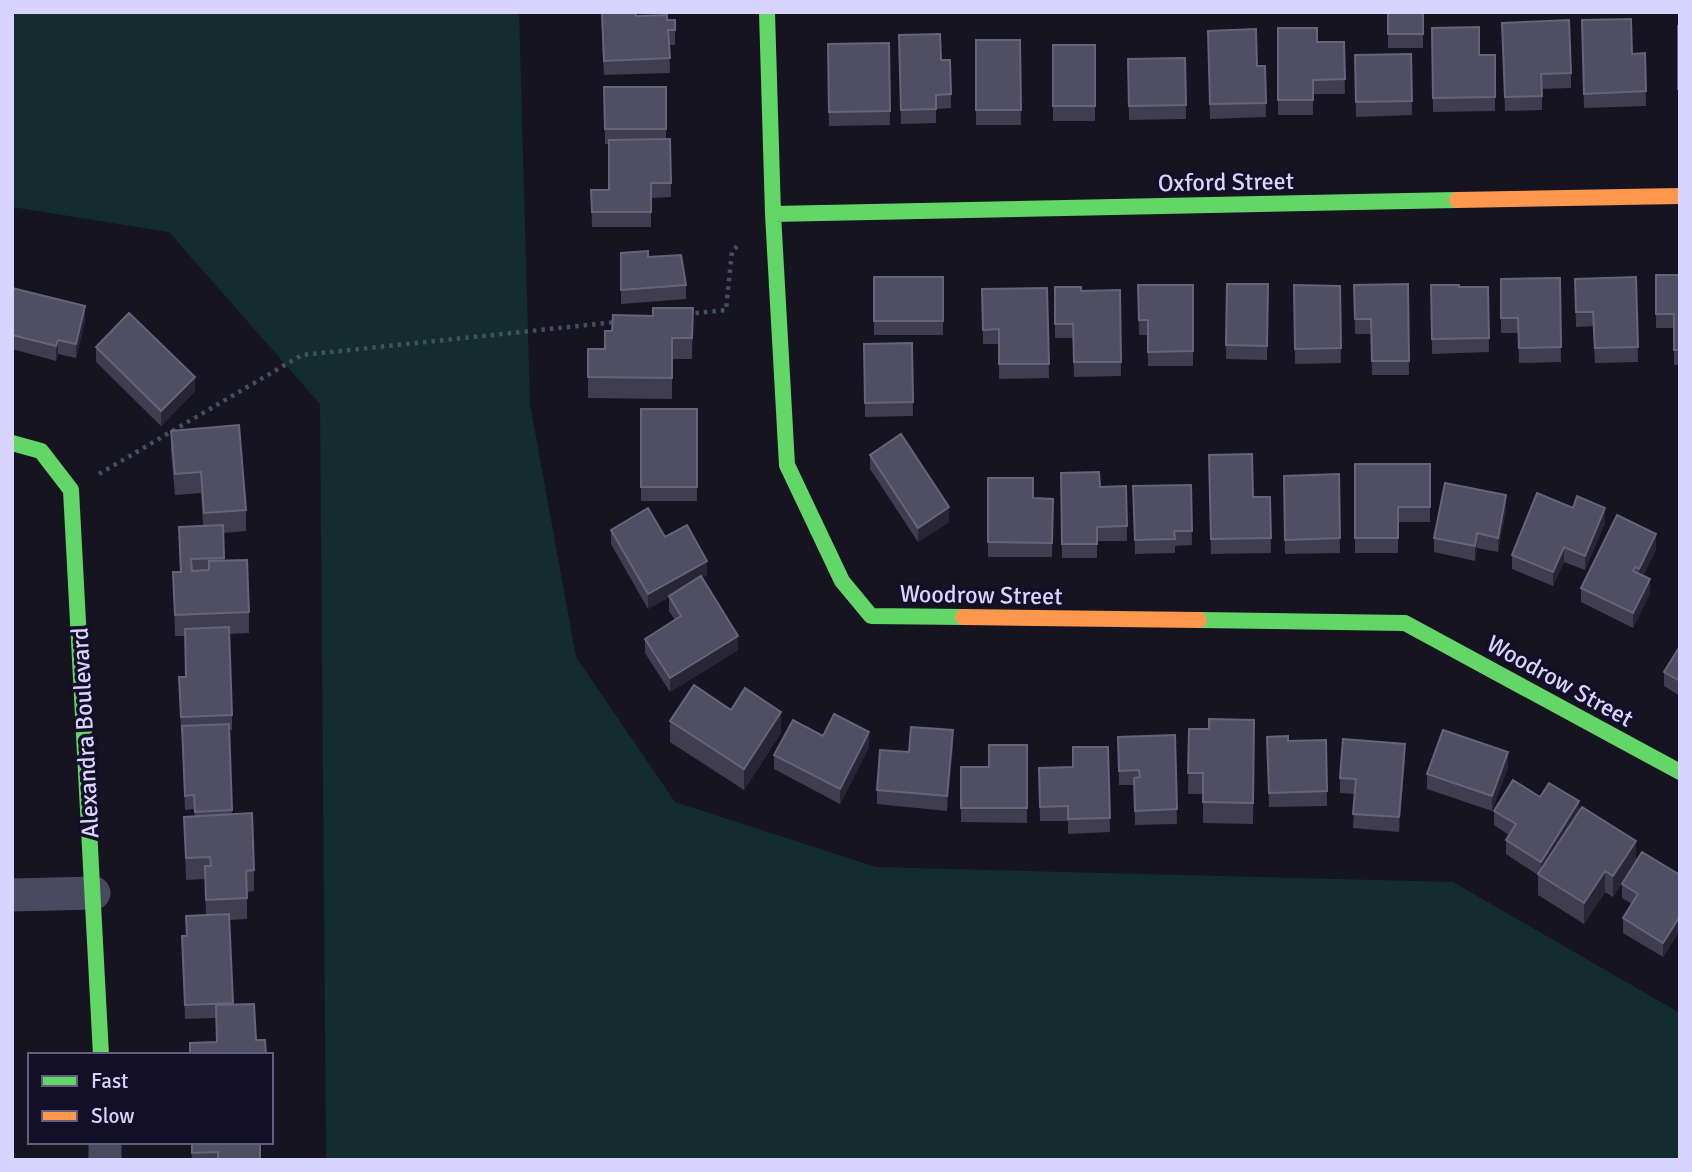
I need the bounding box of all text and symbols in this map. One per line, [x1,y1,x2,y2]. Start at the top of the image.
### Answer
street label: Oxford Street [1158,166,1294,198]
street label: Woodrow Street [899,579,1063,611]
street label: Alexandra Boulevard [64,627,106,839]
street label: Woodrow Street [1481,628,1639,734]
legend [28,1053,273,1144]
text: Fast [91,1068,128,1094]
text: Slow [91,1103,135,1129]

